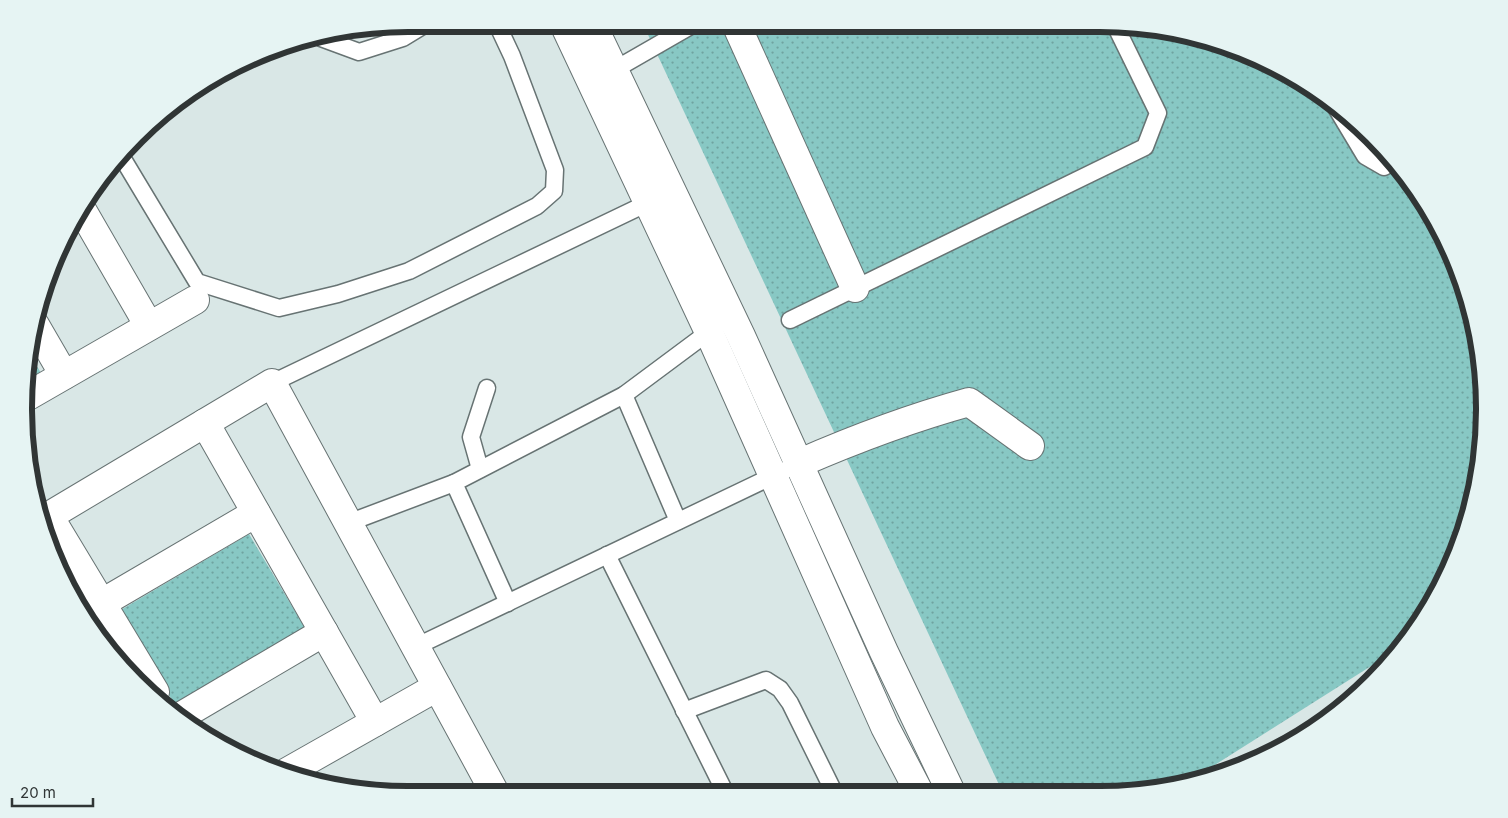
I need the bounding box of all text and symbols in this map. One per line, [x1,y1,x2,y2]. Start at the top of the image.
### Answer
scale bar [12,776,94,808]
text: 20 m [20,783,56,802]

